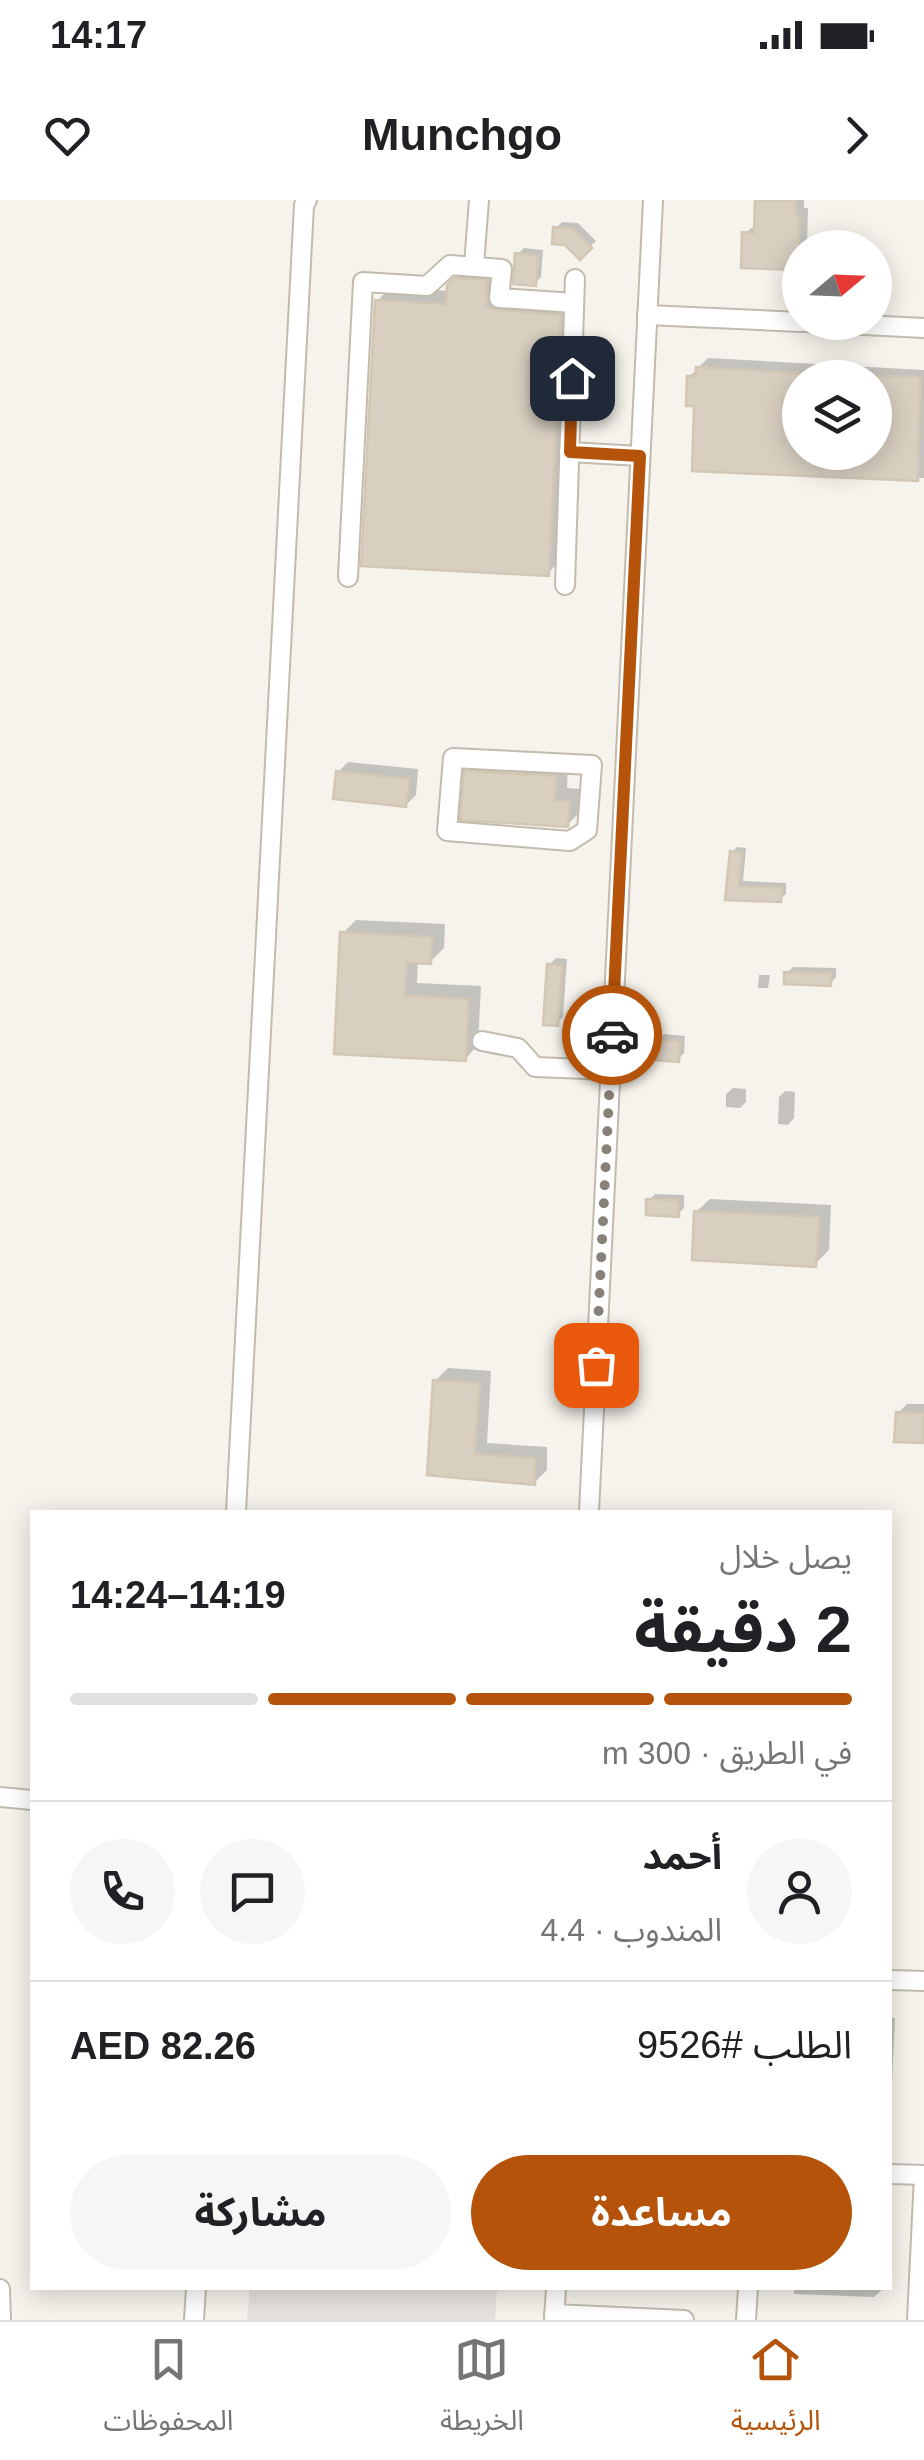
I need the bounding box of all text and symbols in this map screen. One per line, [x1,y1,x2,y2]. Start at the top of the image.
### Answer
text: 14:17 [50,14,147,56]
icon: heart [40,108,95,163]
icon: forward [829,108,884,163]
text: Munchgo [362,109,562,160]
north arrow [782,230,892,340]
map controls [782,230,892,470]
pin [530,336,615,421]
icon: home [545,351,600,406]
button: layers [782,360,892,470]
courier [562,985,662,1085]
icon: car [585,1008,640,1063]
pin [554,1323,639,1408]
icon: bag [569,1338,624,1393]
text: يصل خلال [720,1539,852,1575]
text: 14:19–14:24 [70,1574,286,1616]
text: 2 دقيقة [634,1593,852,1666]
text: في الطريق · 300 m [602,1735,852,1771]
text: أحمد [642,1835,722,1877]
button: phone [70,1839,175,1944]
button: chat [200,1839,305,1944]
button: person [747,1839,852,1944]
text: المندوب · 4.4 [541,1912,722,1948]
text: الطلب #9526 [637,2024,852,2066]
text: AED 82.26 [70,2025,256,2067]
button: مشاركة [70,2155,451,2270]
button: مساعدة [471,2155,852,2270]
tab: المحفوظات [103,2332,233,2451]
tab: الخريطة [440,2332,524,2451]
tab: الرئيسية [731,2332,821,2451]

